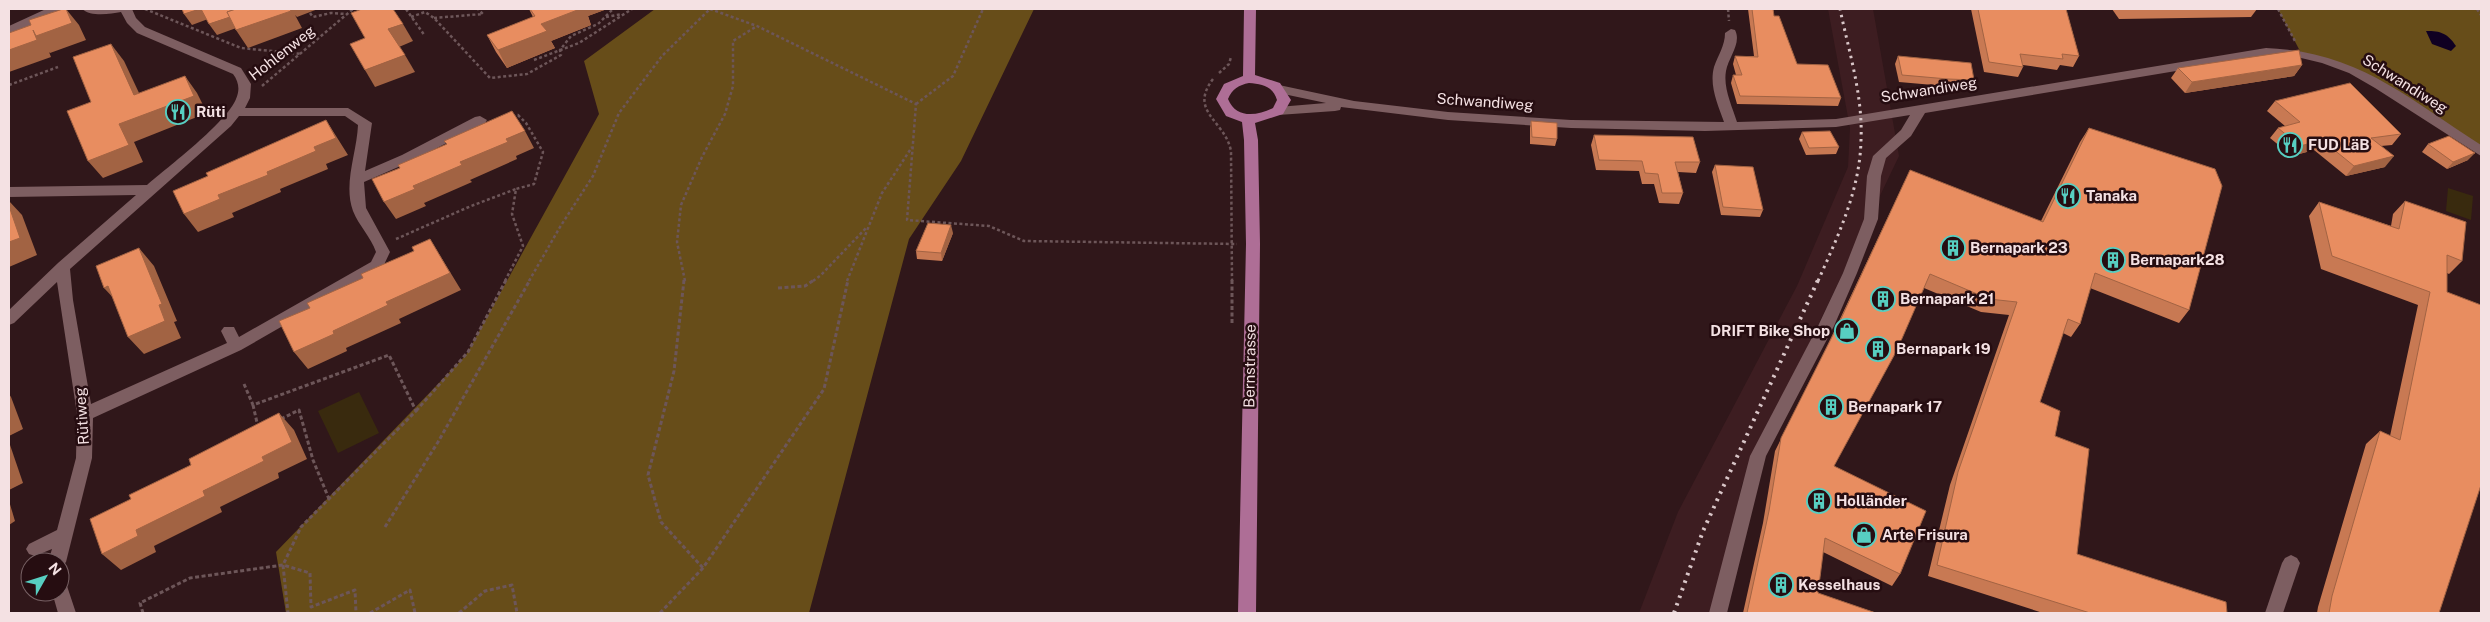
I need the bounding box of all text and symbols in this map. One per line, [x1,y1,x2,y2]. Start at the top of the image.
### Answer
street label: Hohlenweg [245,22,318,84]
street label: Schwandiweg [2360,51,2451,117]
street label: Schwandiweg [1880,74,1978,105]
street label: Schwandiweg [1436,90,1534,113]
restaurant icon: Rüti [165,99,191,125]
place label: Rüti [196,103,226,120]
restaurant icon: FUD LäB [2277,132,2303,158]
place label: FUD LäB [2308,136,2370,153]
restaurant icon: Tanaka [2055,183,2081,209]
place label: Tanaka [2086,187,2137,204]
building icon: Bernapark 23 [1940,235,1966,261]
place label: Bernapark 23 [1970,239,2068,256]
building icon: Bernapark28 [2100,247,2126,273]
place label: Bernapark28 [2130,251,2225,268]
building icon: Bernapark 21 [1870,286,1896,312]
place label: Bernapark 21 [1900,290,1994,307]
shop icon: DRIFT Bike Shop [1834,318,1860,344]
place label: DRIFT Bike Shop [1710,322,1830,339]
street label: Bernstrasse [1240,324,1259,408]
building icon: Bernapark 19 [1865,336,1891,362]
place label: Bernapark 19 [1896,340,1991,357]
street label: Rütiweg [71,387,92,445]
building icon: Bernapark 17 [1818,394,1844,420]
place label: Bernapark 17 [1848,398,1942,415]
building icon: Holländer [1806,488,1832,514]
place label: Holländer [1836,492,1907,509]
shop icon: Arte Frisura [1851,522,1877,548]
place label: Arte Frisura [1882,526,1968,543]
north arrow [20,552,70,602]
text: N [45,560,65,578]
building icon: Kesselhaus [1768,572,1794,598]
place label: Kesselhaus [1798,576,1880,593]

